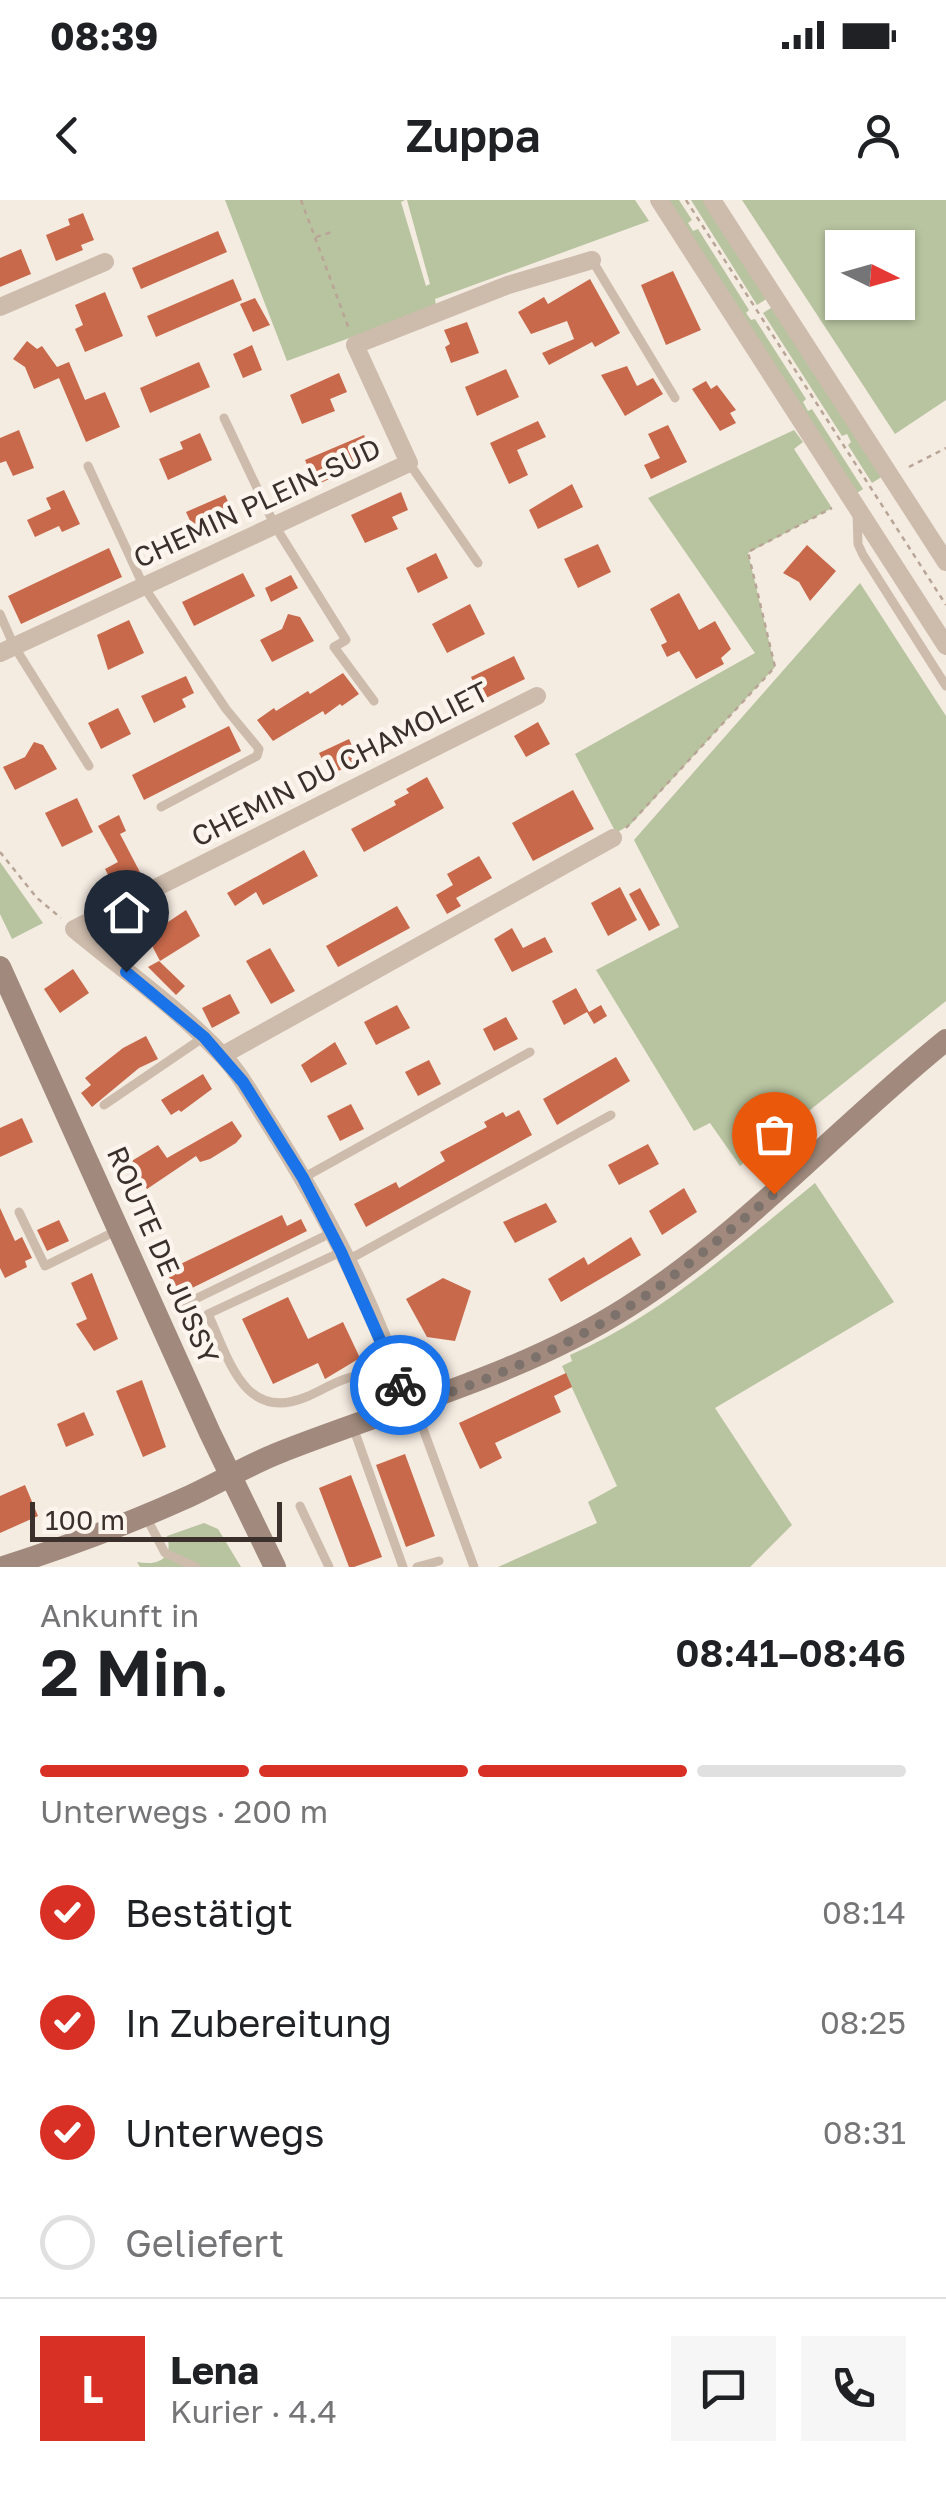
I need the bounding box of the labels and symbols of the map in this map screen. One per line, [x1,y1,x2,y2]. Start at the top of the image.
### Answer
north arrow [825,230,915,320]
street label: CHEMIN PLEIN-SUD [128,431,385,574]
street label: CHEMIN DU CHAMOLIET [186,674,494,853]
pin [84,870,169,973]
pin [732,1092,817,1195]
street label: ROUTE DE JUSSY [101,1141,226,1369]
courier [350,1335,450,1435]
scale bar [30,1497,282,1542]

